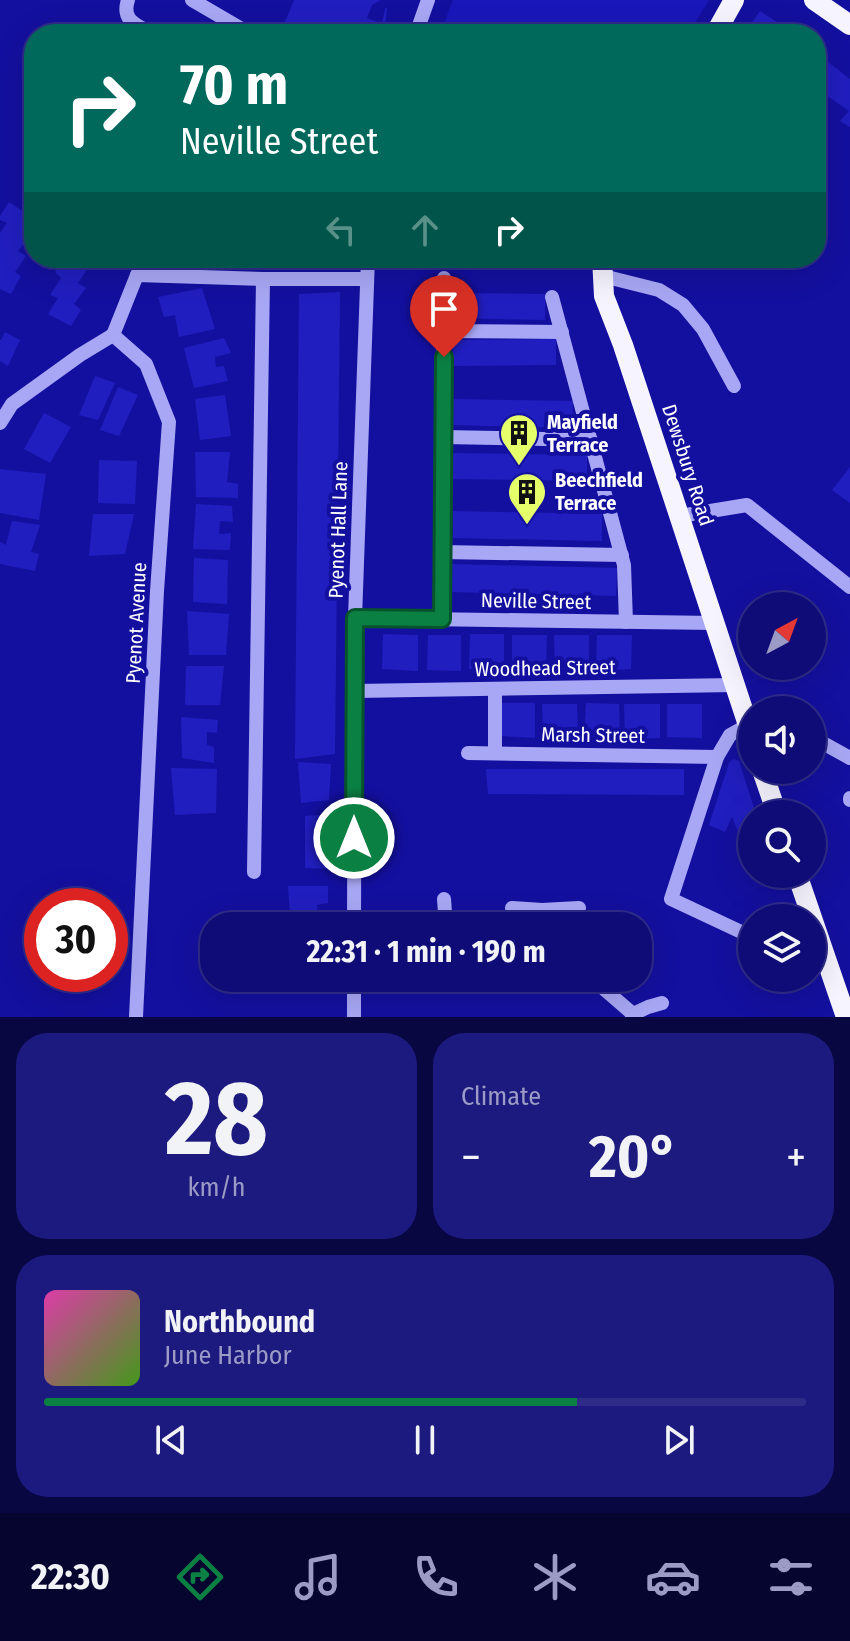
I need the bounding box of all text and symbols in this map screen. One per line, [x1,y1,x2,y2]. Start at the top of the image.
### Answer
text: 70 m [180,52,288,119]
icon: right [48,56,152,160]
text: Neville Street [180,120,378,164]
icon: left [319,208,363,252]
icon: ahead [403,208,447,252]
icon: right [487,208,531,252]
pin [410,275,478,357]
icon: arrive [422,287,466,331]
street label: Dewsbury Road [657,401,719,529]
place label: Mayfield Terrace [547,410,618,457]
building icon: Mayfield Terrace [498,412,540,467]
street label: Pyenot Hall Lane [324,461,352,599]
place label: Beechfield Terrace [555,468,643,515]
building icon: Beechfield Terrace [506,471,548,526]
street label: Pyenot Avenue [121,562,151,684]
street label: Neville Street [481,588,592,614]
north arrow [738,592,826,680]
map controls [738,592,826,992]
street label: Woodhead Street [474,655,616,681]
button: sound [738,696,826,784]
street label: Marsh Street [541,722,645,748]
position arrow [312,796,396,880]
button: search [738,800,826,888]
speed limit sign: 30 [24,888,128,992]
button: layers [738,904,826,992]
text: 22:31 · 1 min · 190 m [306,934,546,970]
text: 28 [165,1057,268,1182]
text: Climate [461,1081,541,1112]
text: 20° [589,1121,678,1193]
text: − [461,1131,481,1184]
text: + [786,1131,806,1184]
text: km/h [188,1172,245,1203]
text: Northbound [164,1304,315,1340]
text: June Harbor [164,1340,292,1371]
icon: previous [149,1418,193,1462]
icon: pause [403,1418,447,1462]
icon: next [657,1418,701,1462]
icon: directions [172,1549,228,1605]
icon: music [290,1549,346,1605]
icon: phone [408,1549,464,1605]
icon: climate [527,1549,583,1605]
icon: car [645,1549,701,1605]
icon: filters [763,1549,819,1605]
text: 22:30 [31,1555,110,1599]

